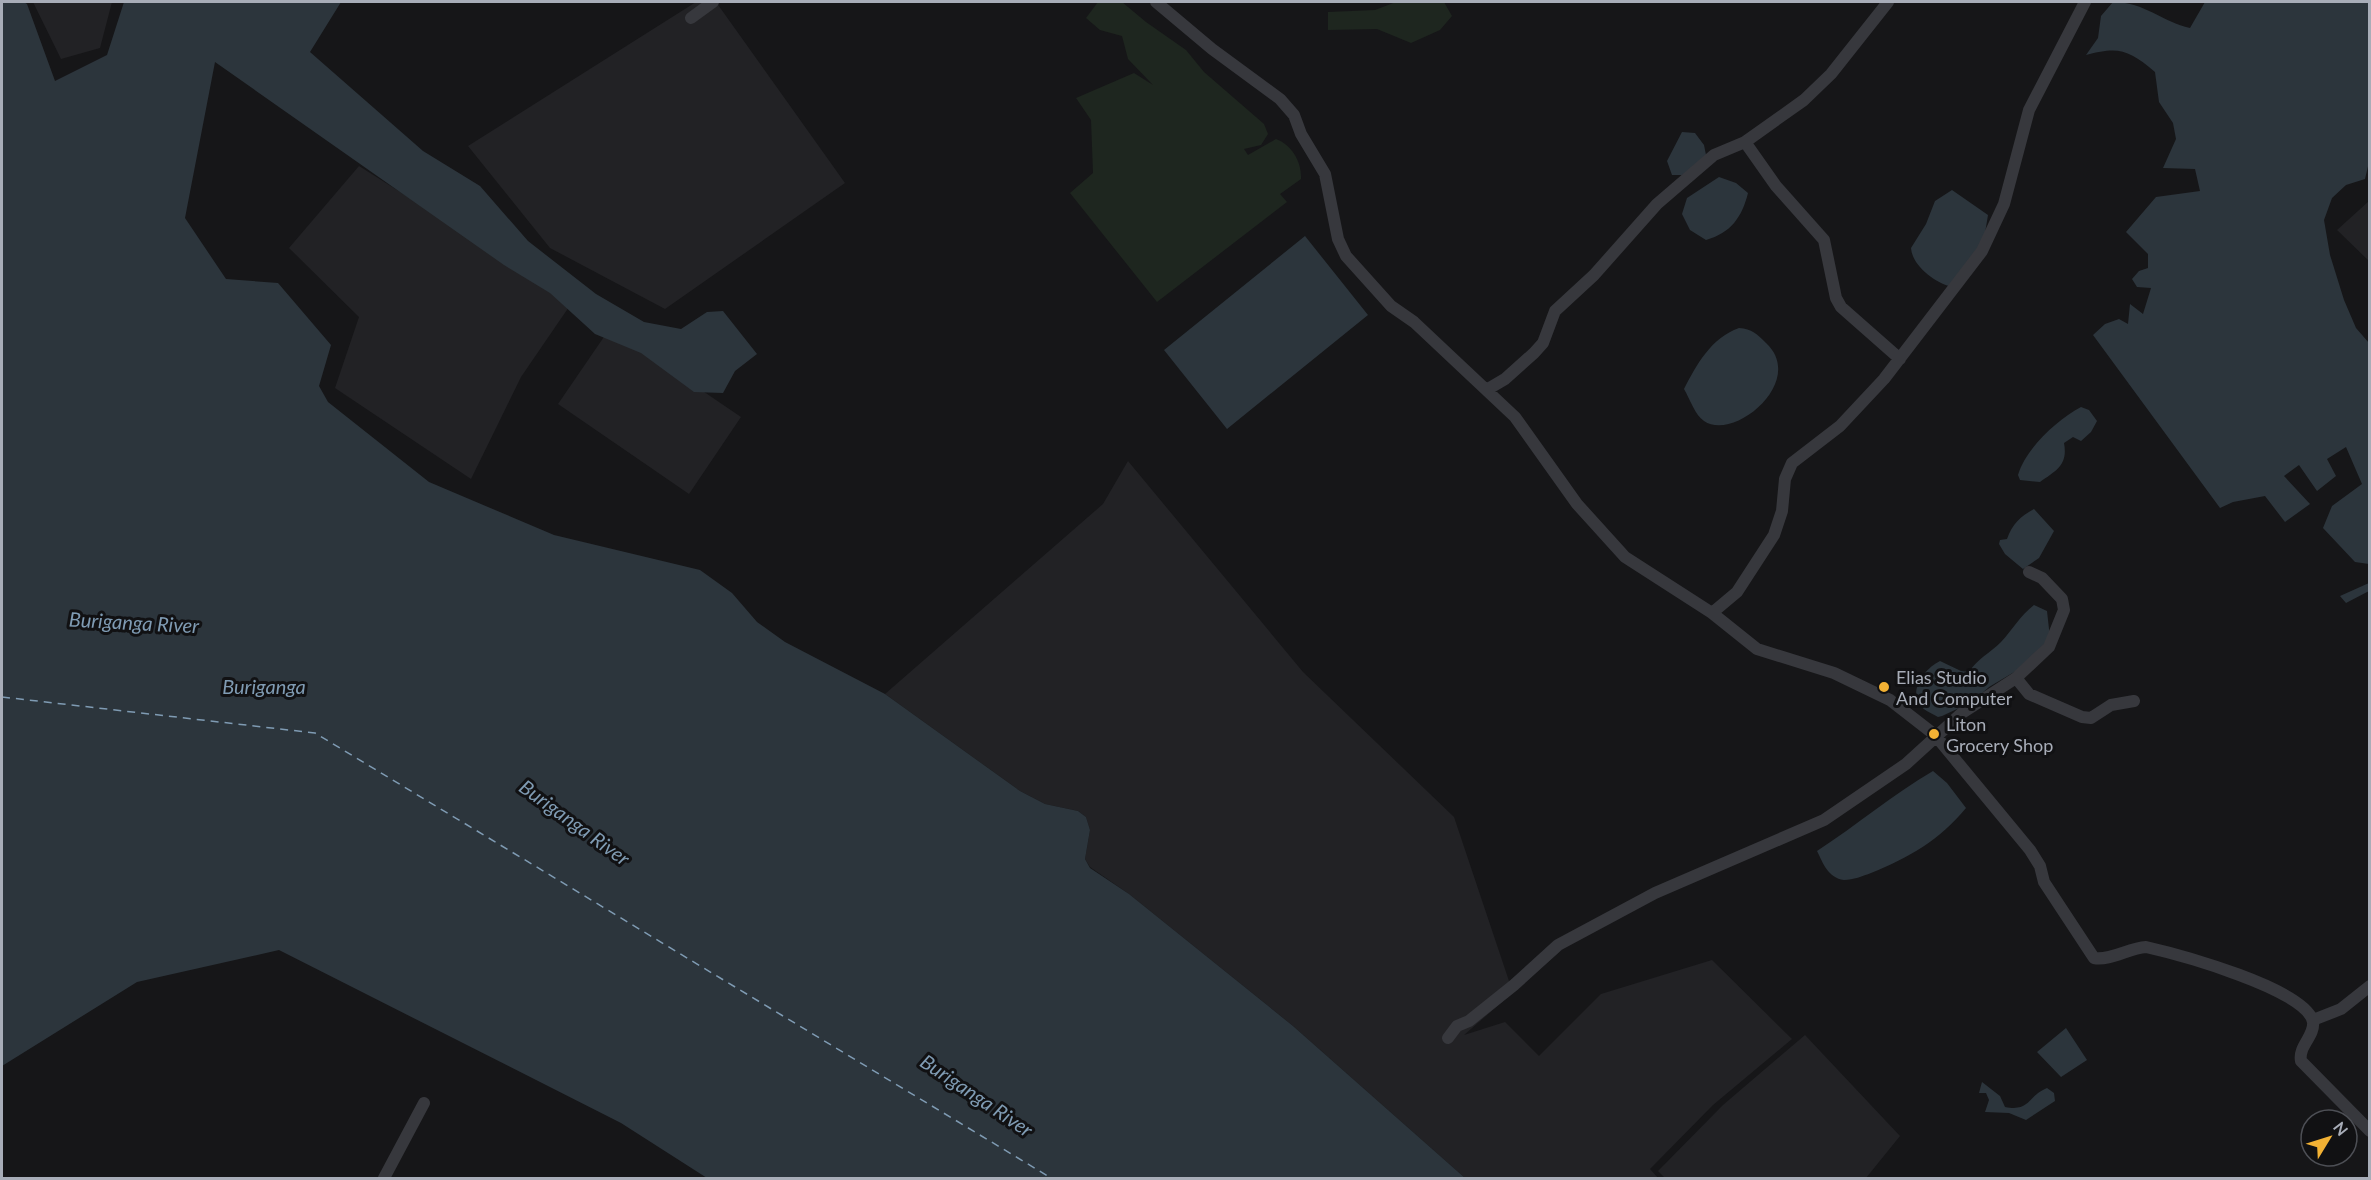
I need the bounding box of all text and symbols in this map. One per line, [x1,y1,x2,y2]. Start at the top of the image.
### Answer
water label: Buriganga River [68,607,201,637]
place label: Elias Studio And Computer [1896,666,2013,709]
water label: Buriganga [222,674,306,698]
marker: Elias Studio And Computer [1877,680,1891,694]
place label: Liton Grocery Shop [1946,713,2053,756]
marker: Liton Grocery Shop [1927,727,1941,741]
water label: Buriganga River [515,774,636,871]
water label: Buriganga River [916,1049,1039,1142]
north arrow [2299,1108,2359,1168]
text: N [2330,1118,2352,1139]

